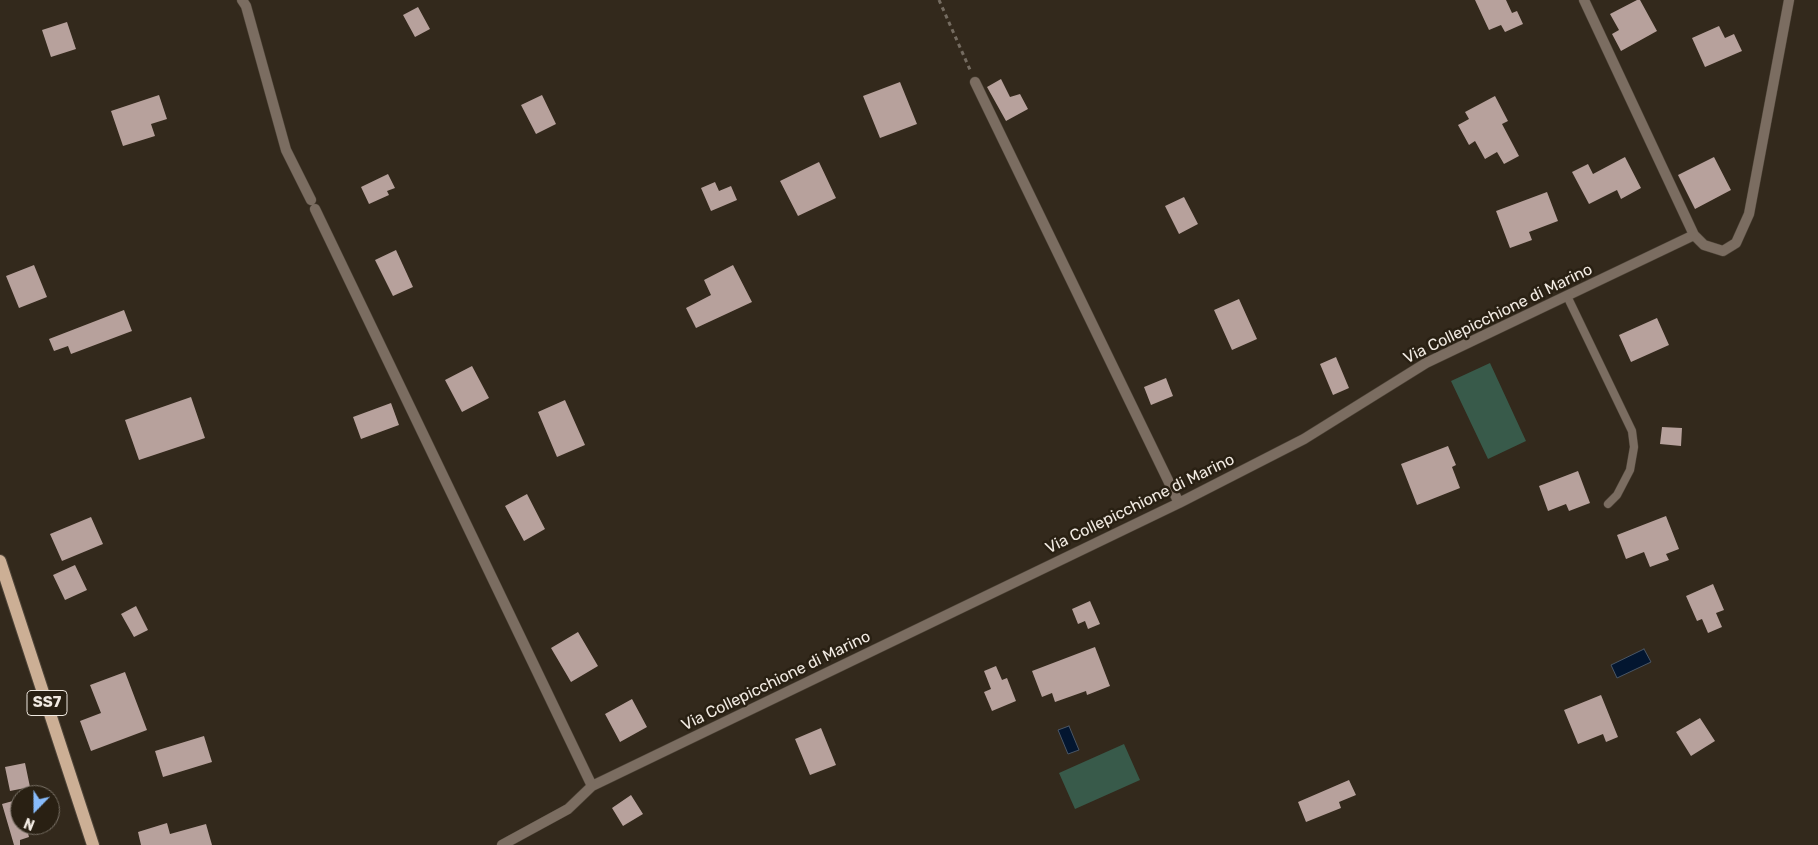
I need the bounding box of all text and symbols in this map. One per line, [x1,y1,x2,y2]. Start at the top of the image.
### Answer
street label: Via Collepicchione di Marino [1400,260,1596,368]
street label: Via Collepicchione di Marino [1042,450,1238,558]
street label: Via Collepicchione di Marino [678,627,874,735]
road number: SS7 [27,690,67,716]
north arrow [10,785,60,835]
text: N [22,814,37,833]

